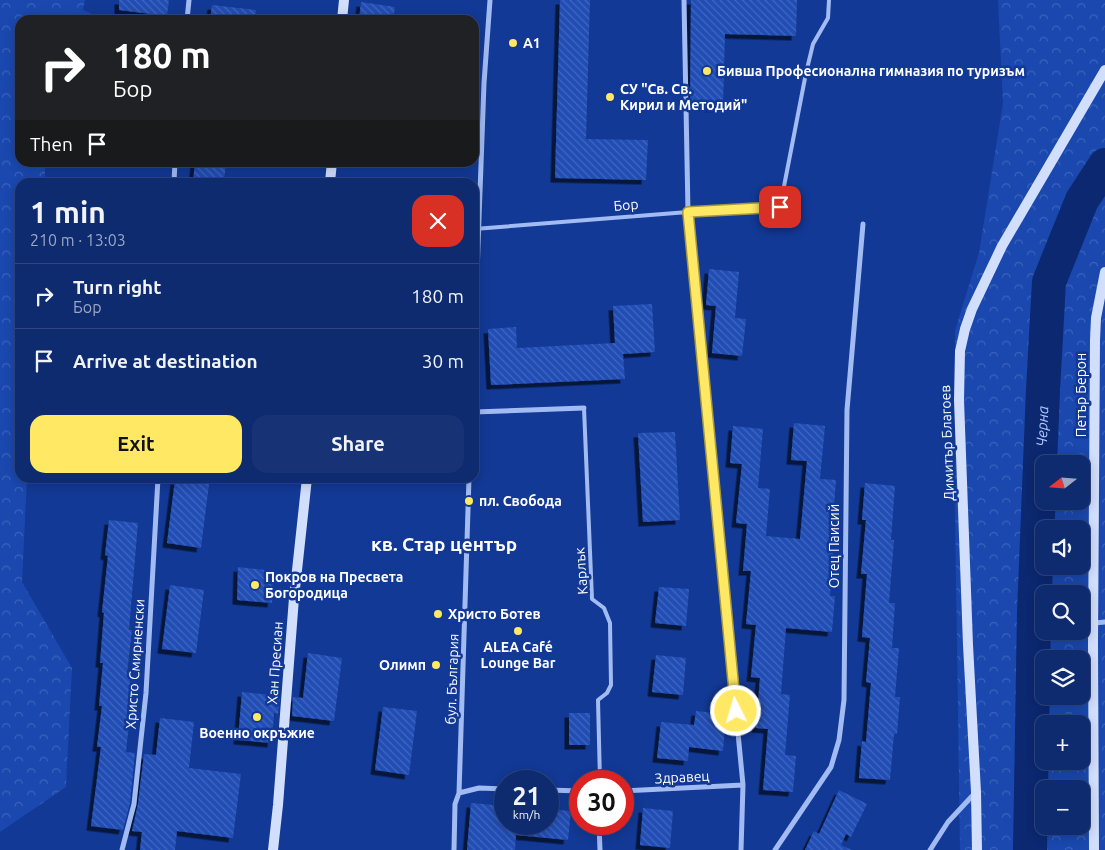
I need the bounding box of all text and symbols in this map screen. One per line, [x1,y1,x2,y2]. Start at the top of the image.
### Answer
icon: right [30,35,95,100]
text: 180 m [113,35,211,75]
place label: A1 [523,35,541,51]
marker: A1 [507,37,519,49]
place label: Бивша Професионална гимназия по туризъм [717,63,1025,79]
marker: Бивша Професионална гимназия по туризъм [701,65,713,77]
text: Бор [113,76,152,101]
place label: СУ "Св. Св. Кирил и Методий" [620,81,747,113]
marker: СУ "Св. Св. Кирил и Методий" [604,91,616,103]
icon: arrive [83,130,111,158]
text: Then [30,133,73,155]
pin [759,186,801,228]
icon: arrive [766,193,794,221]
text: 1 min [30,195,106,229]
button: close [412,195,464,247]
street label: Бор [613,196,639,214]
text: 210 m · 13:03 [30,231,126,249]
text: Turn right [73,276,161,298]
icon: right [30,282,58,310]
text: 180 m [411,285,464,307]
text: Бор [73,298,102,316]
icon: arrive [30,347,58,375]
text: Arrive at destination [73,350,258,372]
text: 30 m [422,350,464,372]
street label: Петър Берон [1073,353,1089,437]
street label: Димитър Благоев [937,385,957,501]
water label: Черна [1032,406,1051,447]
button: Exit [30,415,242,473]
button: Share [252,415,464,473]
north arrow [1035,455,1090,510]
map controls [1035,455,1090,835]
place label: пл. Свобода [479,493,562,509]
marker: пл. Свобода [463,495,475,507]
street label: Отец Паисий [826,504,842,588]
button: sound [1035,520,1090,575]
district label: кв. Стар център [371,533,517,555]
street label: Карлък [571,547,591,595]
place label: Покров на Пресвета Богородица [265,569,403,601]
marker: Покров на Пресвета Богородица [249,579,261,591]
button: search [1035,585,1090,640]
street label: Христо Смирненски [122,598,148,730]
place label: Христо Ботев [448,606,541,622]
marker: Христо Ботев [432,608,444,620]
street label: Хан Пресиан [264,621,286,705]
marker: ALEA Café Lounge Bar [512,625,524,637]
street label: бул. България [442,633,462,725]
place label: ALEA Café Lounge Bar [481,639,556,671]
button: layers [1035,650,1090,705]
place label: Олимп [379,657,426,673]
marker: Олимп [430,659,442,671]
position arrow [709,684,761,736]
marker: Военно окръжие [251,711,263,723]
button: + [1035,715,1090,770]
place label: Военно окръжие [199,725,315,741]
street label: Здравец [654,768,710,786]
speed limit sign: 30 [569,770,634,835]
button: − [1035,780,1090,835]
text: 21 [512,782,541,810]
text: km/h [513,808,540,821]

